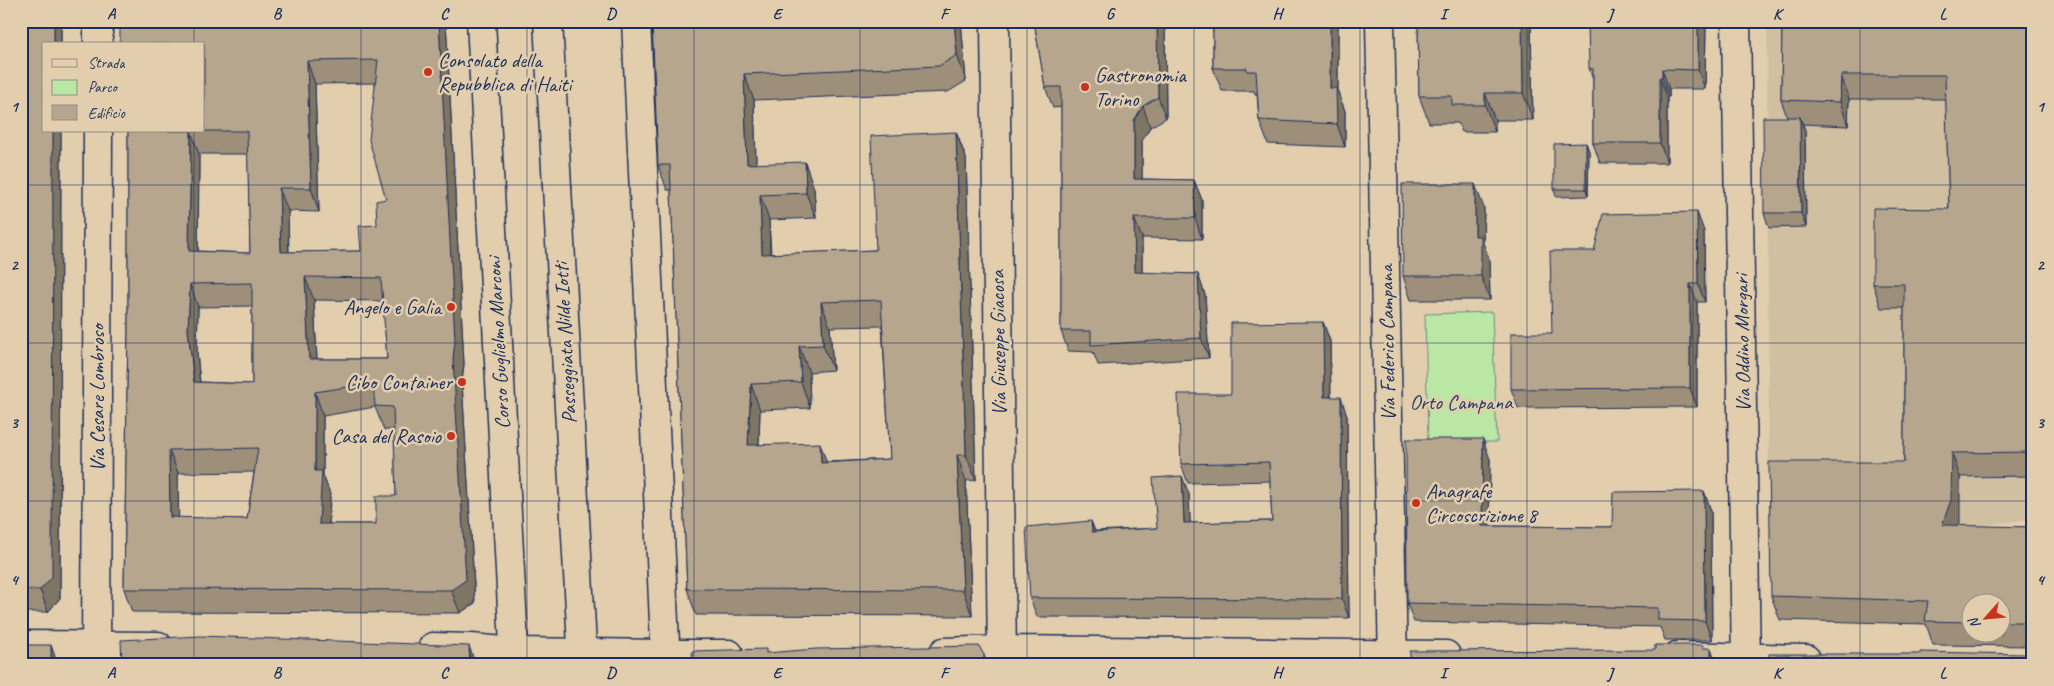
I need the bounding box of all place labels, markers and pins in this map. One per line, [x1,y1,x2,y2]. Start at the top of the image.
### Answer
place label: Consolato della Repubblica di Haiti [438,47,575,97]
place label: Gastronomia Torino [1095,62,1187,112]
marker: Consolato della Repubblica di Haiti [422,66,434,78]
marker: Gastronomia Torino [1079,81,1091,93]
place label: Angelo e Galia [343,294,443,320]
marker: Angelo e Galia [445,301,457,313]
place label: Cibo Container [346,369,453,395]
marker: Cibo Container [456,376,468,388]
place label: Casa del Rasoio [331,423,443,449]
marker: Casa del Rasoio [445,430,457,442]
place label: Anagrafe Circoscrizione 8 [1426,478,1540,528]
marker: Anagrafe Circoscrizione 8 [1410,497,1422,509]

